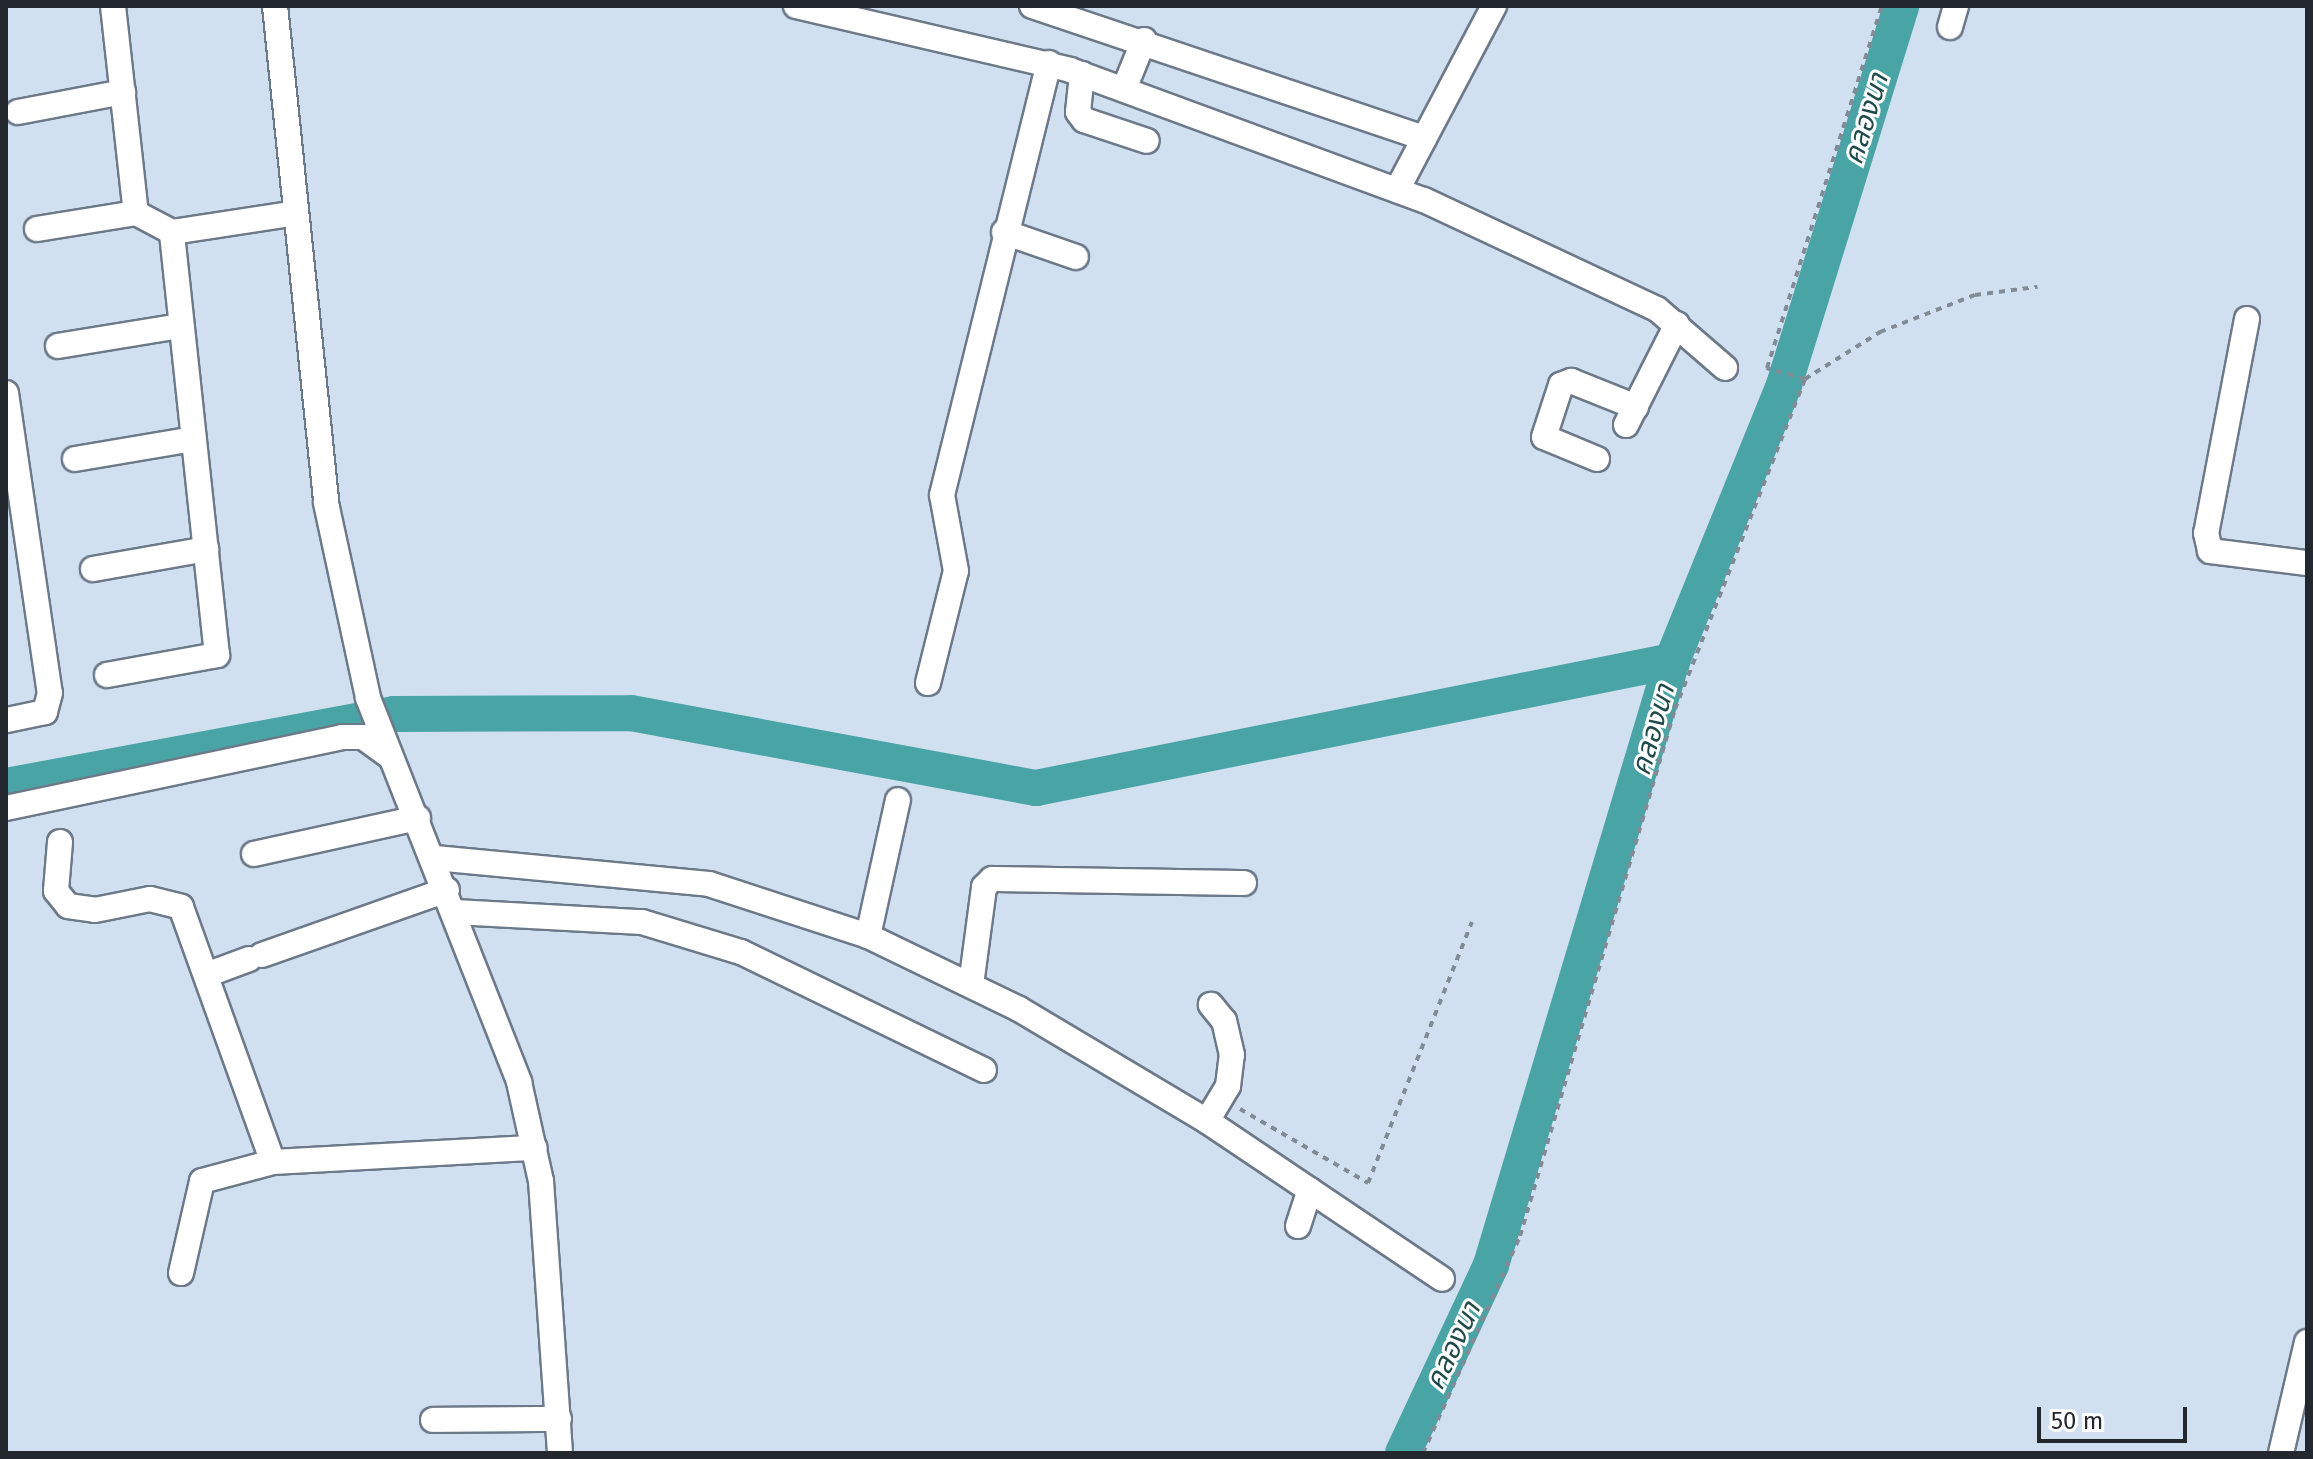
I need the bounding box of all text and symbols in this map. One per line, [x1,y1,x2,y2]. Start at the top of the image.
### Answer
water label: คลองนา [1836,70,1896,168]
water label: คลองนา [1624,681,1682,779]
water label: คลองนา [1418,1297,1488,1395]
scale bar [2041,1391,2191,1441]
text: 50 m [2051,1407,2103,1435]

